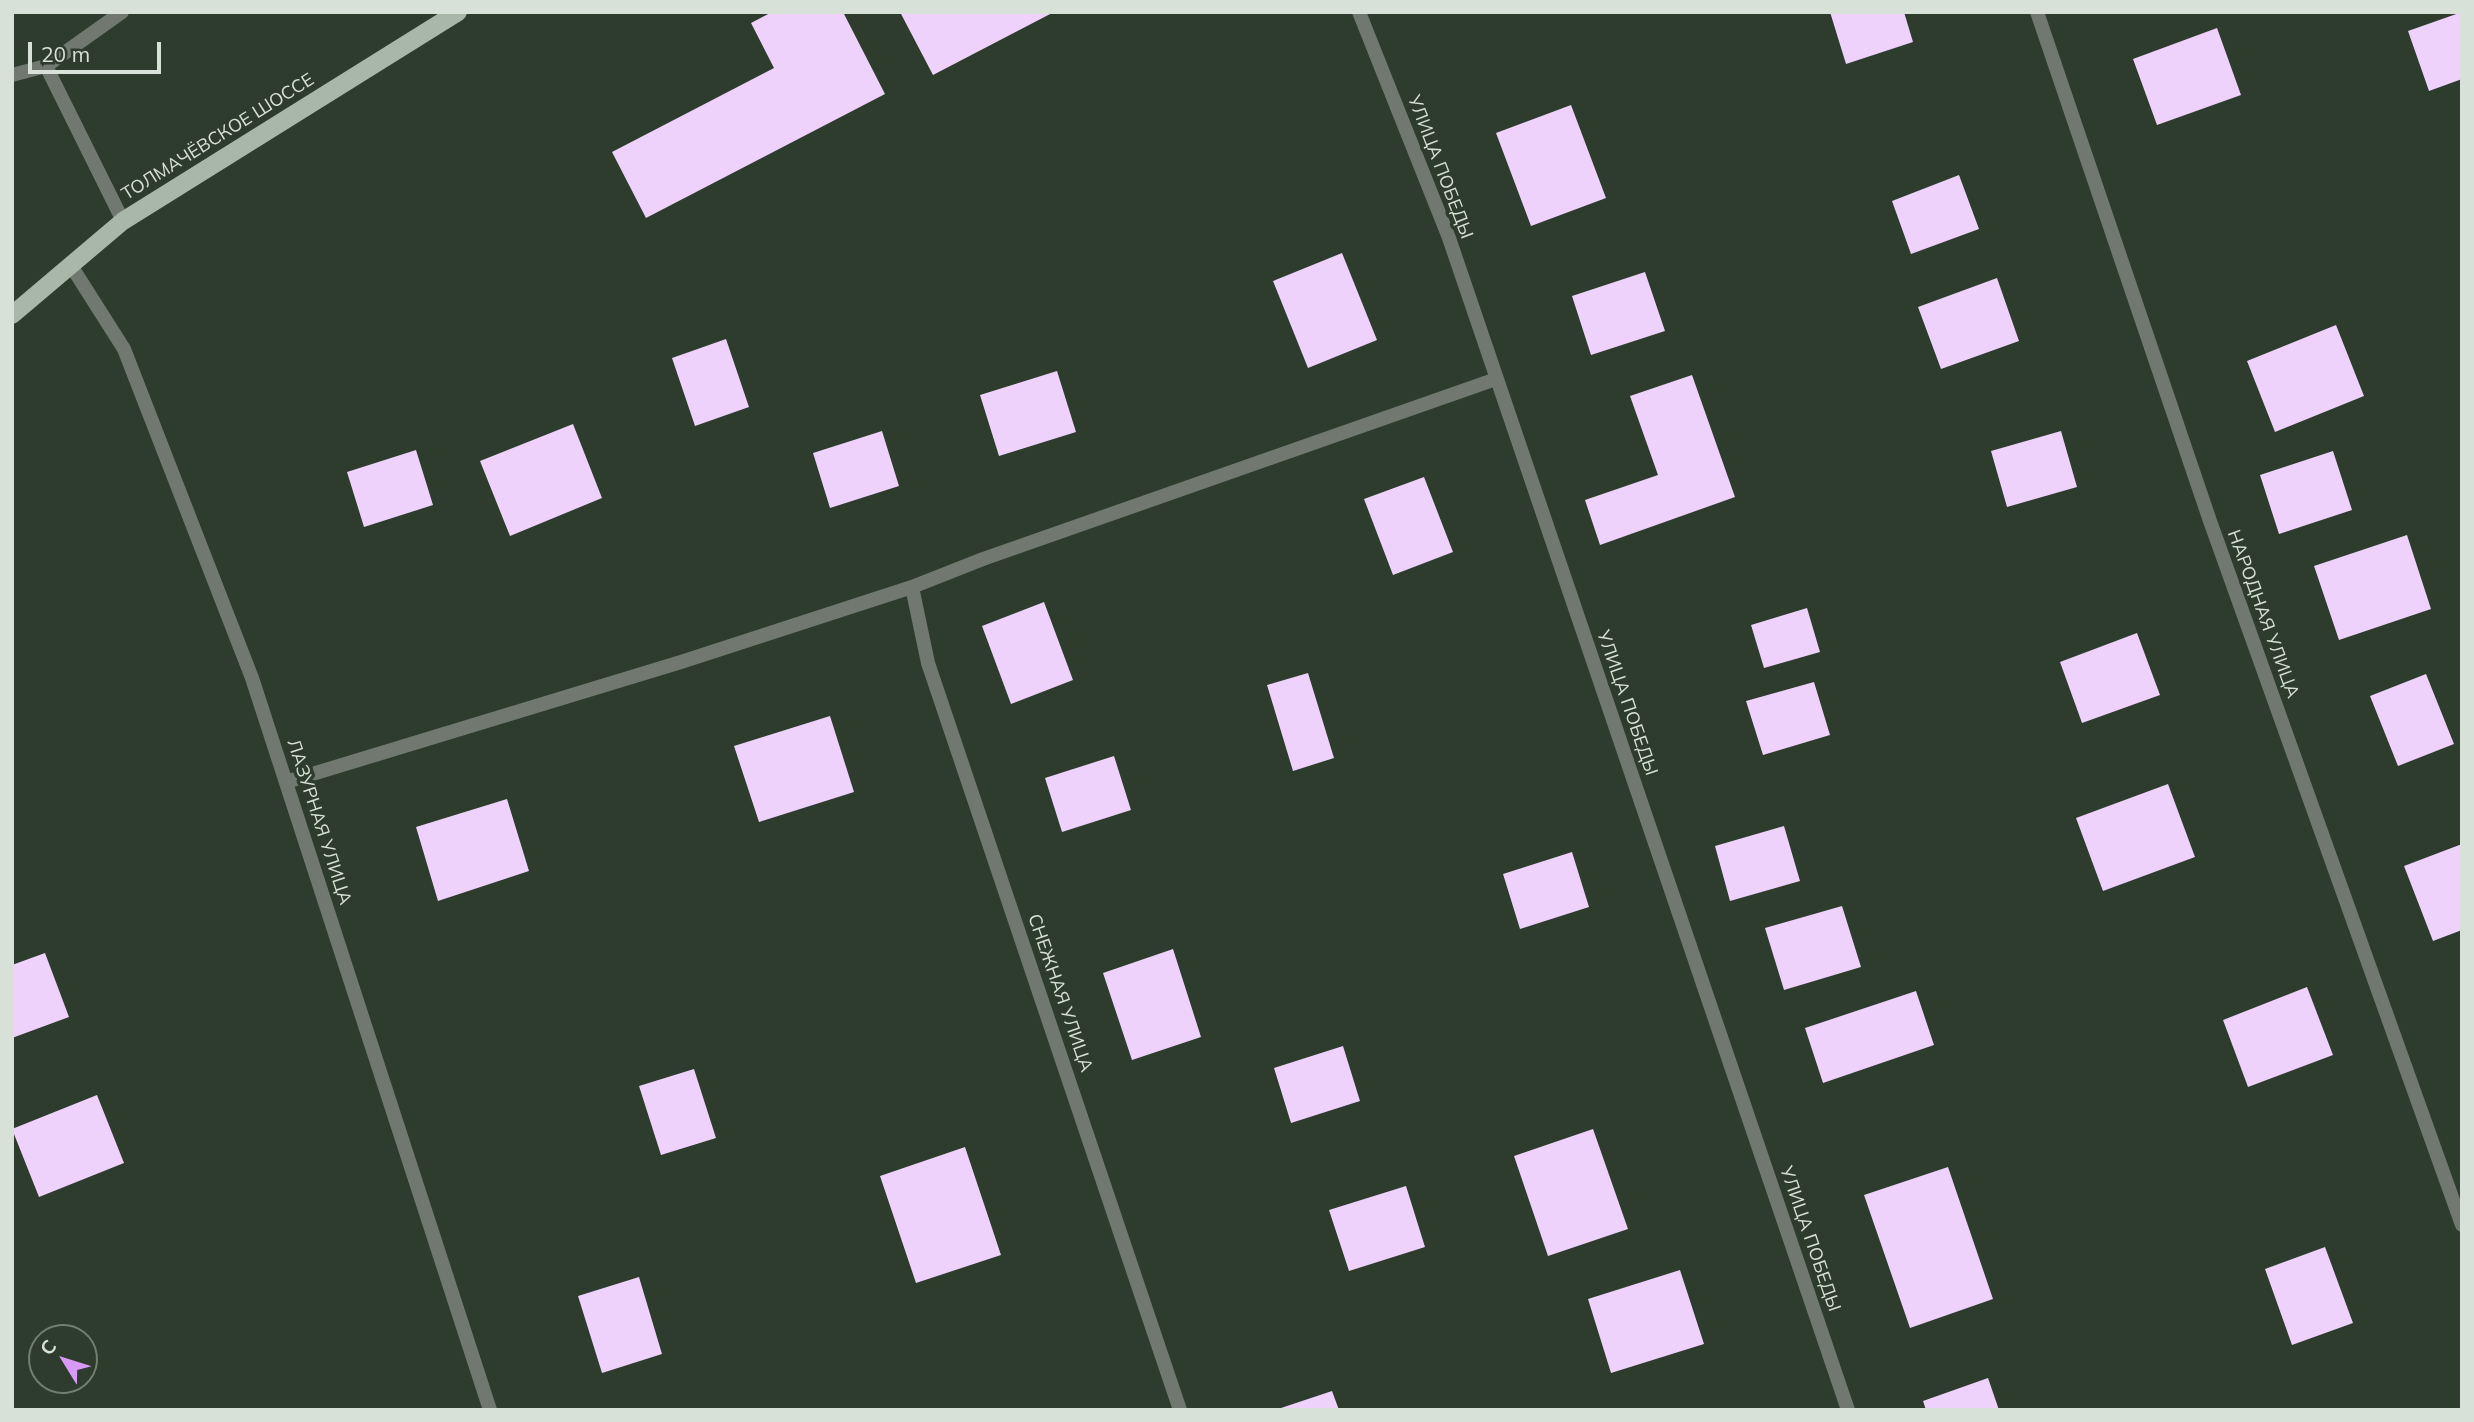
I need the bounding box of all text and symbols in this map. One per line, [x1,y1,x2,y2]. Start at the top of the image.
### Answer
scale bar [32,28,164,72]
text: 20 m [41,41,90,67]
street label: ТОЛМАЧЁВСКОЕ ШОССЕ [118,69,318,205]
street label: УЛИЦА ПОБЕДЫ [1403,92,1477,242]
street label: НАРОДНАЯ УЛИЦА [2223,527,2303,701]
street label: УЛИЦА ПОБЕДЫ [1592,628,1662,778]
street label: ЛАЗУРНАЯ УЛИЦА [282,737,356,907]
street label: СНЕЖНАЯ УЛИЦА [1023,911,1097,1075]
street label: УЛИЦА ПОБЕДЫ [1775,1164,1845,1314]
north arrow [28,1324,98,1394]
text: С [35,1335,61,1360]

